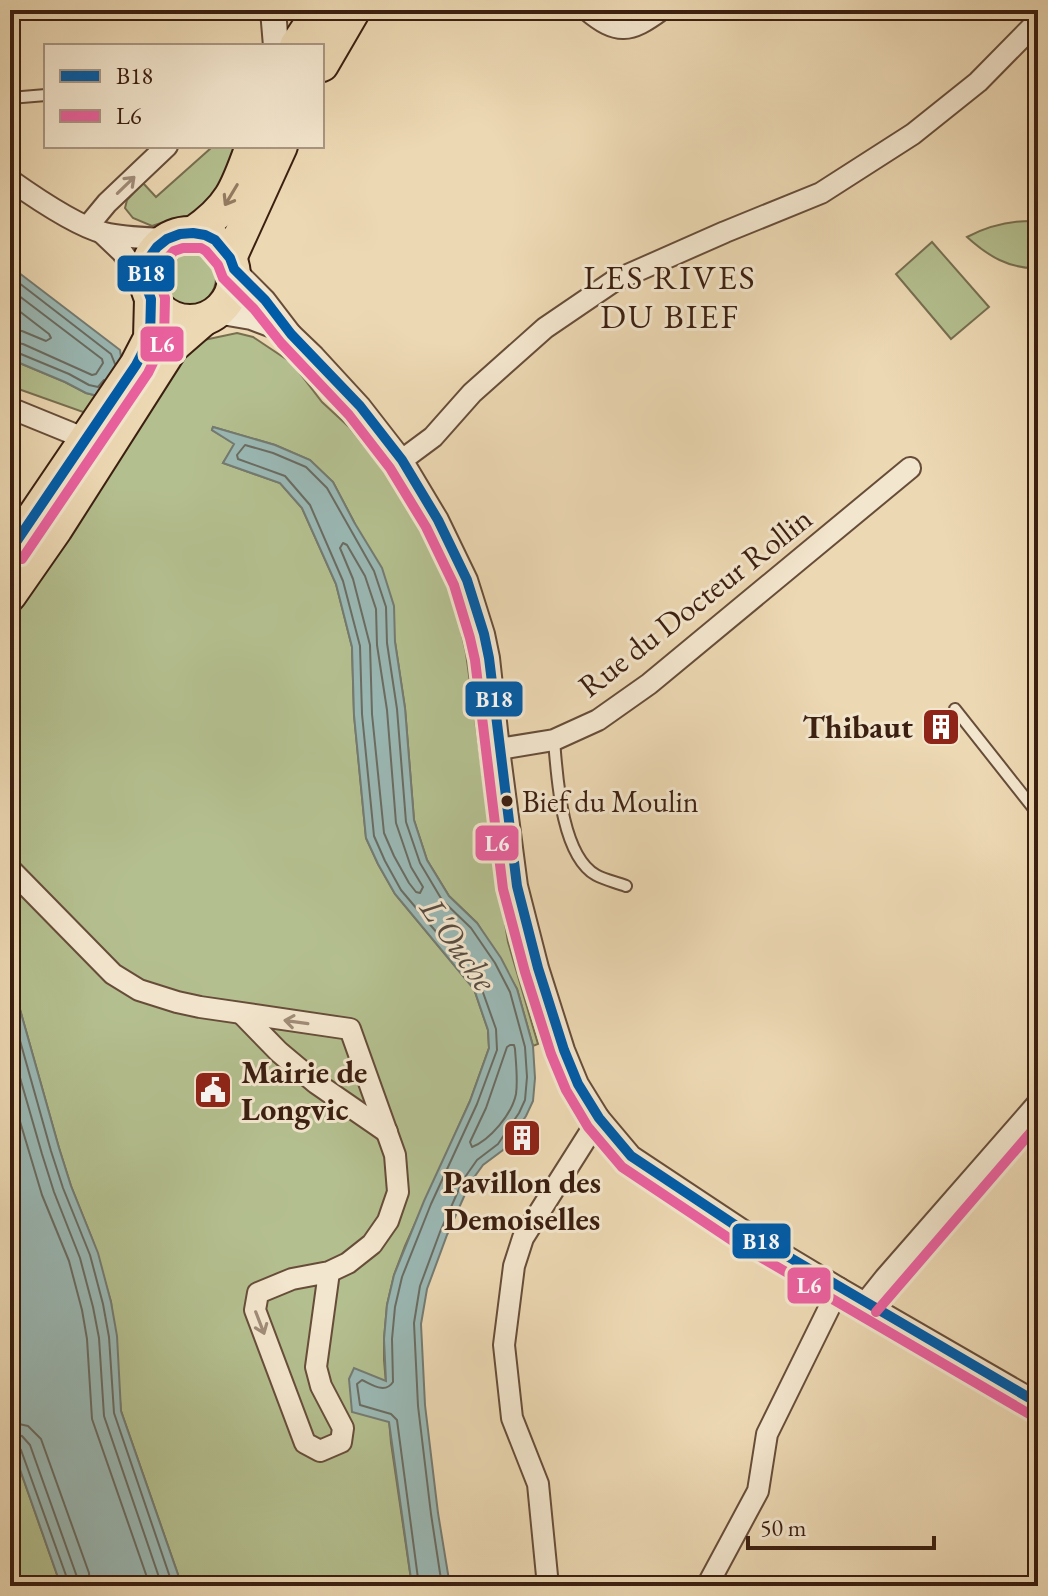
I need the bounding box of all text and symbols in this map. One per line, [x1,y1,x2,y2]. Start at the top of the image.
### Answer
legend [44,44,324,148]
text: B18 [116,60,153,91]
text: L6 [116,100,142,131]
one-way arrow [116,176,135,195]
one-way arrow [223,183,239,206]
line badge: B18 [116,254,176,293]
district label: LES RIVES DU BIEF [583,255,757,338]
text: B18 [127,259,165,288]
line badge: L6 [139,325,185,363]
text: L6 [150,330,175,359]
street label: Rue du Docteur Rollin [569,497,821,707]
line badge: B18 [464,680,524,718]
text: B18 [475,685,513,714]
place label: Thibaut [803,706,913,748]
building icon: Thibaut [920,706,962,748]
place label: Bief du Moulin [522,782,699,821]
marker: Bief du Moulin [499,793,515,809]
line badge: L6 [474,824,520,862]
text: L6 [485,829,510,858]
water label: L'Ouche [410,888,507,1000]
one-way arrow [284,1014,309,1029]
place label: Mairie de Longvic [241,1051,367,1130]
public building icon: Mairie de Longvic [192,1069,234,1111]
building icon: Pavillon des Demoiselles [501,1117,543,1159]
place label: Pavillon des Demoiselles [443,1161,601,1240]
line badge: B18 [731,1222,792,1260]
text: B18 [742,1227,780,1256]
line badge: L6 [786,1266,832,1305]
text: L6 [797,1271,822,1300]
one-way arrow [254,1310,268,1335]
scale bar [748,1500,934,1550]
text: 50 m [760,1512,807,1543]

